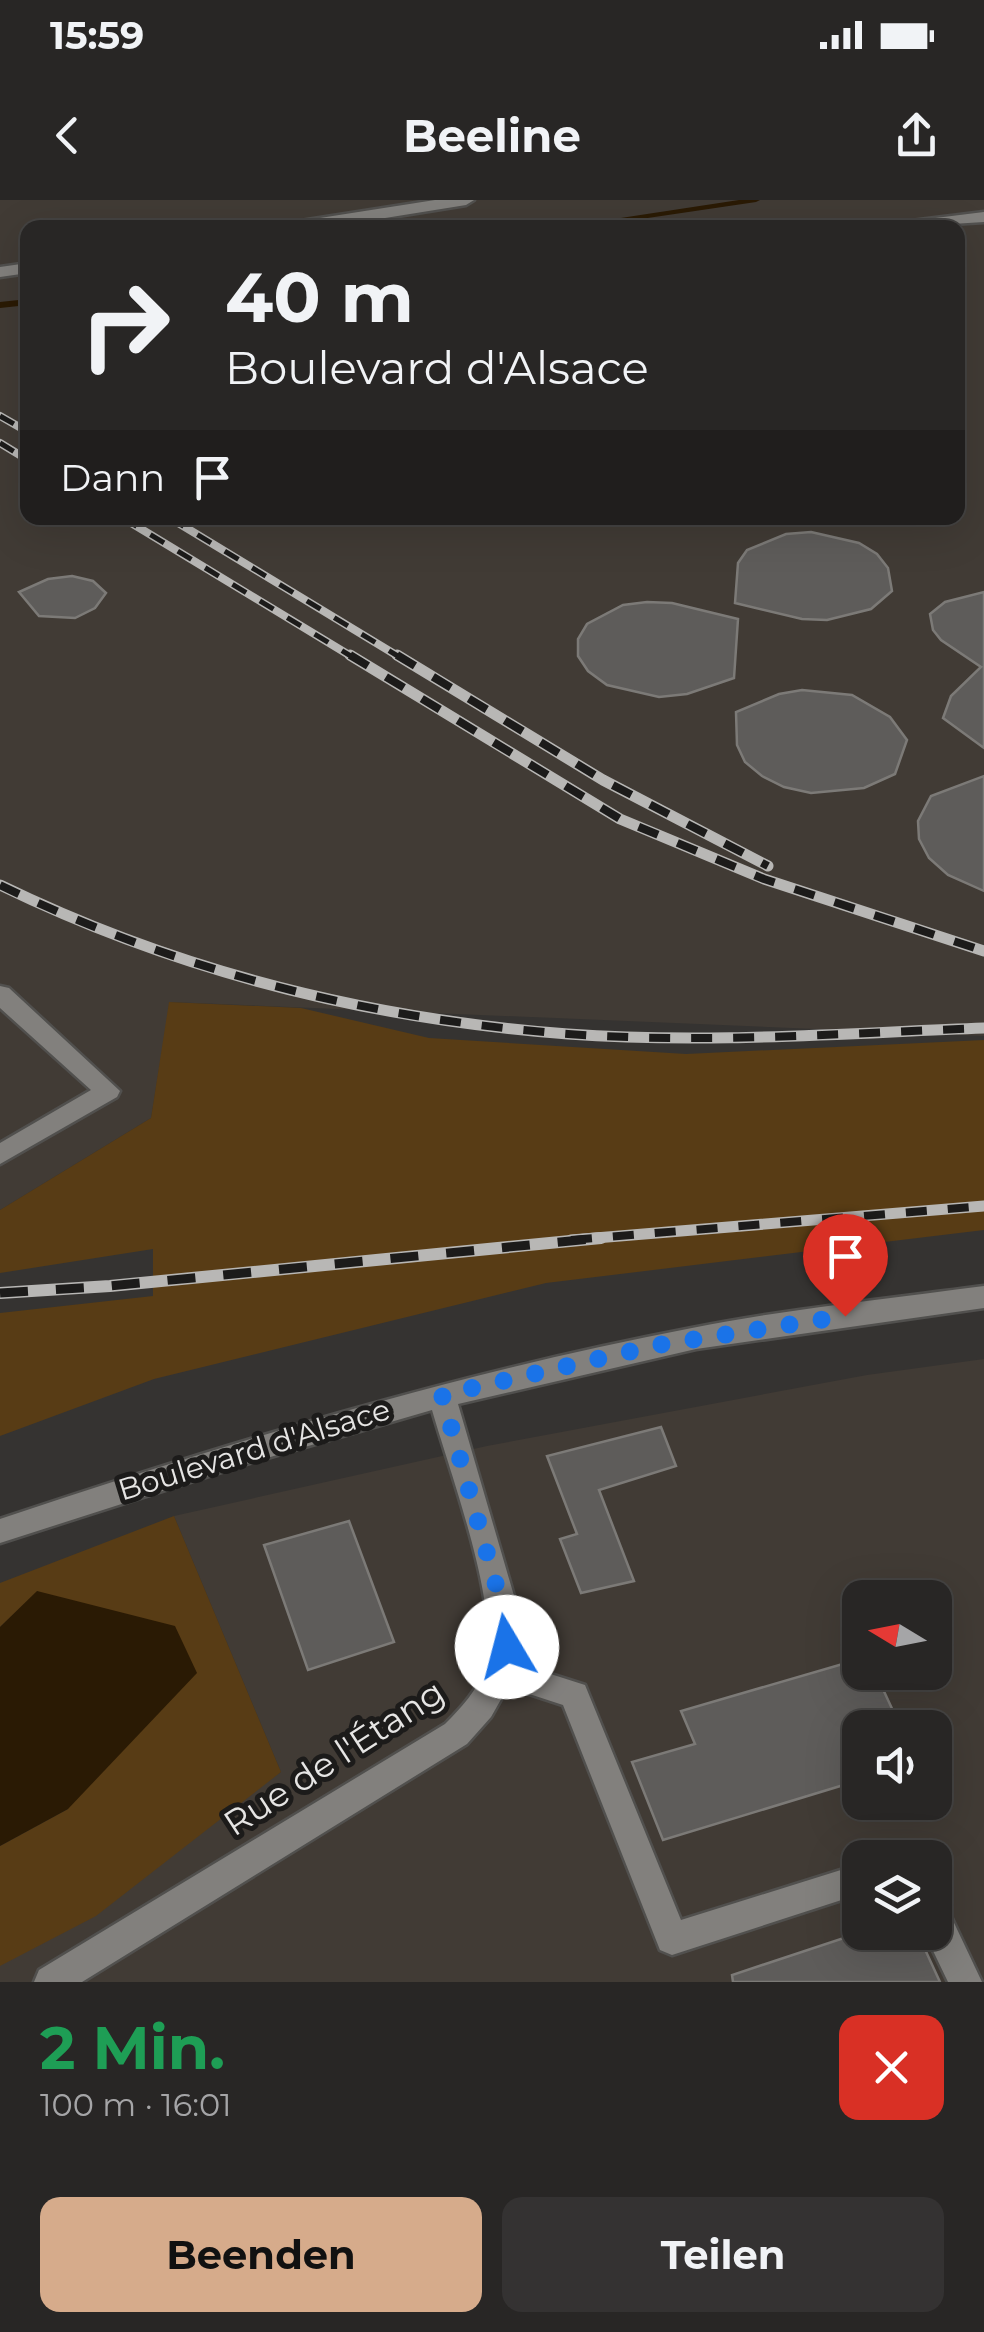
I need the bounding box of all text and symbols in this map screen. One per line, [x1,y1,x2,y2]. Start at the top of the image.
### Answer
text: 15:59 [50,12,144,59]
icon: back [40,108,95,163]
text: Beeline [403,108,581,163]
icon: share [889,108,944,163]
text: 40 m [225,254,414,340]
icon: right [60,260,190,390]
text: Boulevard d'Alsace [225,340,649,395]
icon: arrive [185,450,240,505]
text: Dann [60,454,165,501]
pin [803,1214,888,1317]
icon: arrive [818,1229,873,1284]
street label: Boulevard d'Alsace [113,1391,394,1509]
north arrow [842,1580,952,1690]
map controls [842,1580,952,1950]
position arrow [455,1595,559,1699]
street label: Rue de l'Étang [215,1670,452,1845]
button: sound [842,1710,952,1820]
button: layers [842,1840,952,1950]
text: 2 Min. [40,2011,225,2084]
button: close [839,2015,944,2120]
text: 100 m · 16:01 [40,2085,232,2124]
button: Beenden [40,2197,482,2312]
button: Teilen [502,2197,944,2312]

